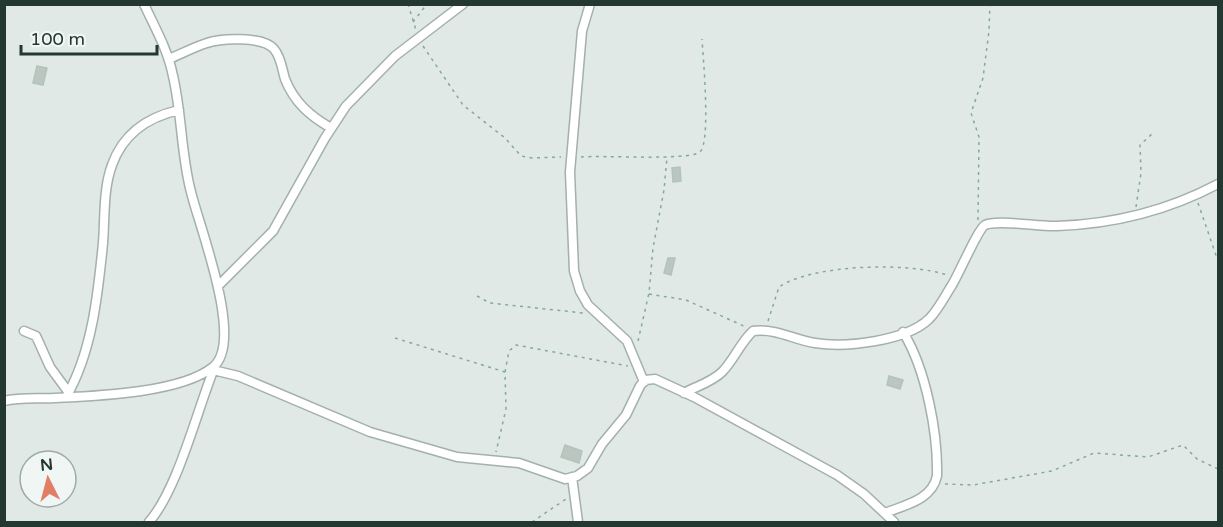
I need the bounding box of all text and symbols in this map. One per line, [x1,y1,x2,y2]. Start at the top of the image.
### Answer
scale bar [21,18,158,56]
text: 100 m [30,28,85,50]
north arrow [18,449,78,509]
text: N [39,454,54,476]

